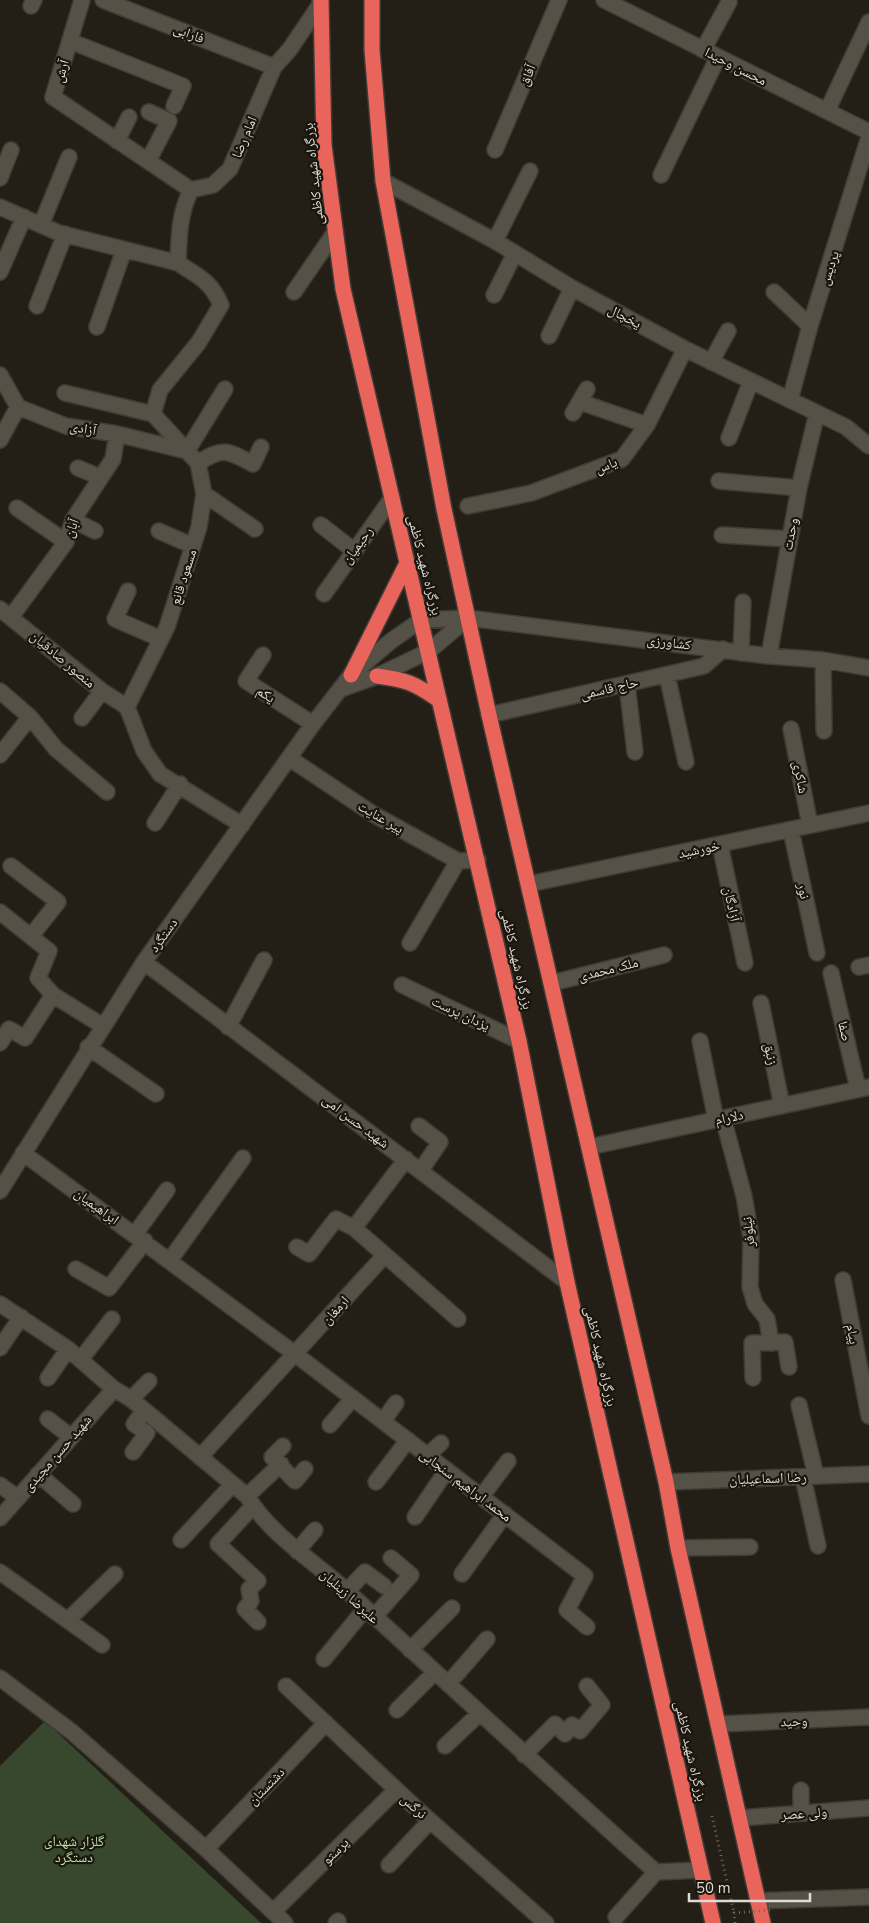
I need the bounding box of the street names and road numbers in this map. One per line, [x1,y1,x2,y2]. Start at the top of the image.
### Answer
street label: فارابی [171,19,207,48]
street label: محسن وحیدا [702,43,770,90]
street label: آرش [49,57,74,85]
street label: آفاق [514,61,541,89]
street label: امام رضا [227,113,262,161]
street label: بزرگراه شهید کاظمی [299,122,328,226]
street label: پردیس [815,248,844,288]
street label: یخچال [605,300,645,333]
street label: آزادی [68,417,98,440]
street label: یاس [592,452,620,478]
street label: بزرگراه شهید کاظمی [403,513,446,617]
street label: آبان [59,516,84,540]
street label: وحدت [778,516,803,552]
street label: رحیمیان [337,523,377,568]
street label: مسعود قانع [166,547,201,607]
street label: منصور صادقیان [26,626,99,692]
street label: کشاورزی [646,630,692,655]
street label: حاج قاسمی [578,673,640,704]
street label: یکم [253,681,279,708]
street label: شاکری [788,759,813,795]
street label: پیر عنایت [354,797,407,838]
street label: خورشید [677,836,722,863]
street label: نور [792,880,814,901]
street label: آزادگان [719,885,745,924]
street label: بزرگراه شهید کاظمی [496,907,537,1011]
street label: دستگرد [145,914,182,956]
street label: ملک محمدی [576,953,640,986]
street label: یزدان پرست [428,992,493,1035]
street label: صفا [833,1019,856,1043]
street label: زنبق [759,1041,782,1067]
street label: شهید حسن امی [318,1090,393,1153]
street label: دلارام [713,1105,745,1130]
street label: ابراهیمیان [71,1184,123,1229]
street label: نیلوفر [737,1216,760,1249]
street label: ارمغان [317,1292,353,1329]
street label: بزرگراه شهید کاظمی [580,1304,621,1408]
street label: پیام [841,1322,864,1346]
street label: شهید حسن مجیدی [19,1411,96,1496]
street label: محمد ابراهیم سنجابی [416,1445,516,1526]
street label: رضا اسماعیلیان [729,1468,807,1489]
street label: علیرضا زینلیان [316,1565,383,1628]
street label: بزرگراه شهید کاظمی [670,1699,711,1803]
street label: وحید [780,1712,808,1731]
street label: دشتستان [244,1763,289,1810]
street label: نرگس [396,1789,431,1823]
street label: ولی عصر [779,1802,828,1825]
street label: پرستو [318,1833,353,1869]

